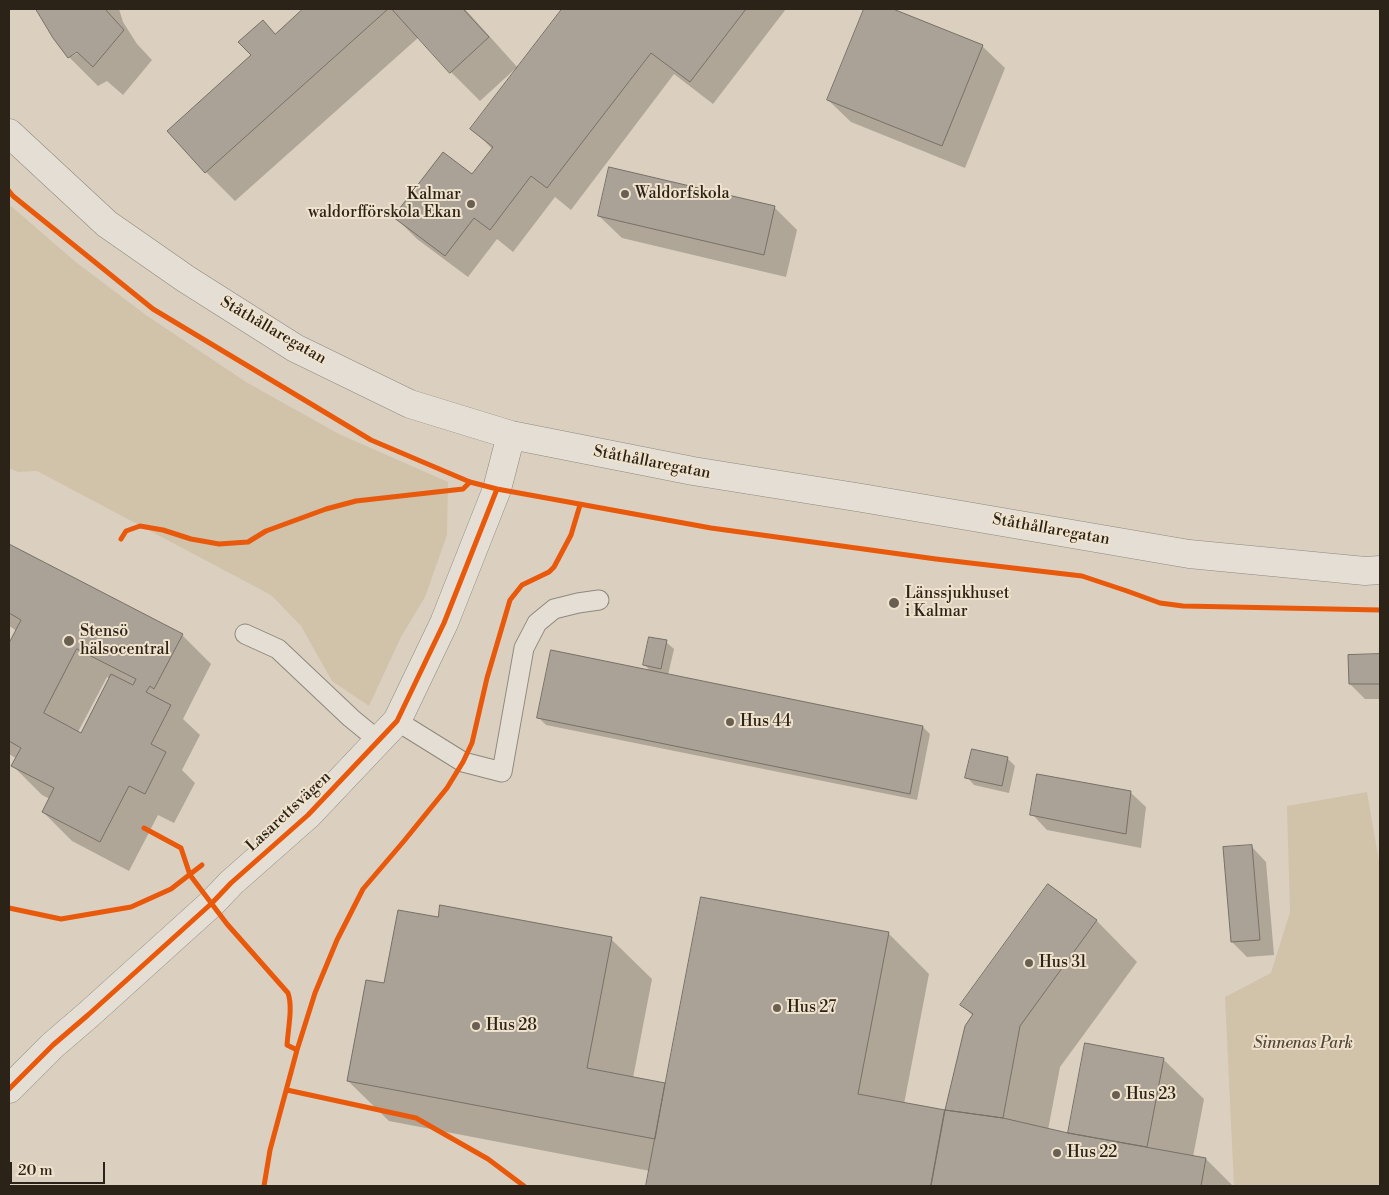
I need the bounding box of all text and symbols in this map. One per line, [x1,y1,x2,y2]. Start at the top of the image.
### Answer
place label: Waldorfskola [635,184,730,204]
place label: Kalmar waldorfförskola Ekan [308,185,461,223]
marker: Waldorfskola [619,188,631,200]
marker: Kalmar waldorfförskola Ekan [465,198,477,210]
street label: Ståthållaregatan [217,293,329,369]
street label: Ståthållaregatan [592,442,712,484]
street label: Ståthållaregatan [991,510,1111,550]
place label: Länssjukhuset i Kalmar [905,584,1009,622]
marker: Länssjukhuset i Kalmar [887,596,901,610]
place label: Stensö hälsocentral [80,622,169,660]
marker: Stensö hälsocentral [62,634,76,648]
place label: Hus 44 [740,712,792,732]
marker: Hus 44 [724,716,736,728]
street label: Lasarettsvägen [243,768,335,856]
place label: Hus 31 [1039,953,1087,973]
marker: Hus 31 [1023,957,1035,969]
place label: Hus 27 [787,998,836,1018]
marker: Hus 27 [771,1002,783,1014]
place label: Hus 28 [486,1016,537,1036]
marker: Hus 28 [470,1020,482,1032]
park label: Sinnenas Park [1253,1034,1353,1054]
place label: Hus 23 [1126,1085,1176,1105]
marker: Hus 23 [1110,1089,1122,1101]
place label: Hus 22 [1067,1143,1117,1163]
marker: Hus 22 [1051,1147,1063,1159]
scale bar [12,1152,108,1184]
text: 20 m [18,1161,53,1180]

